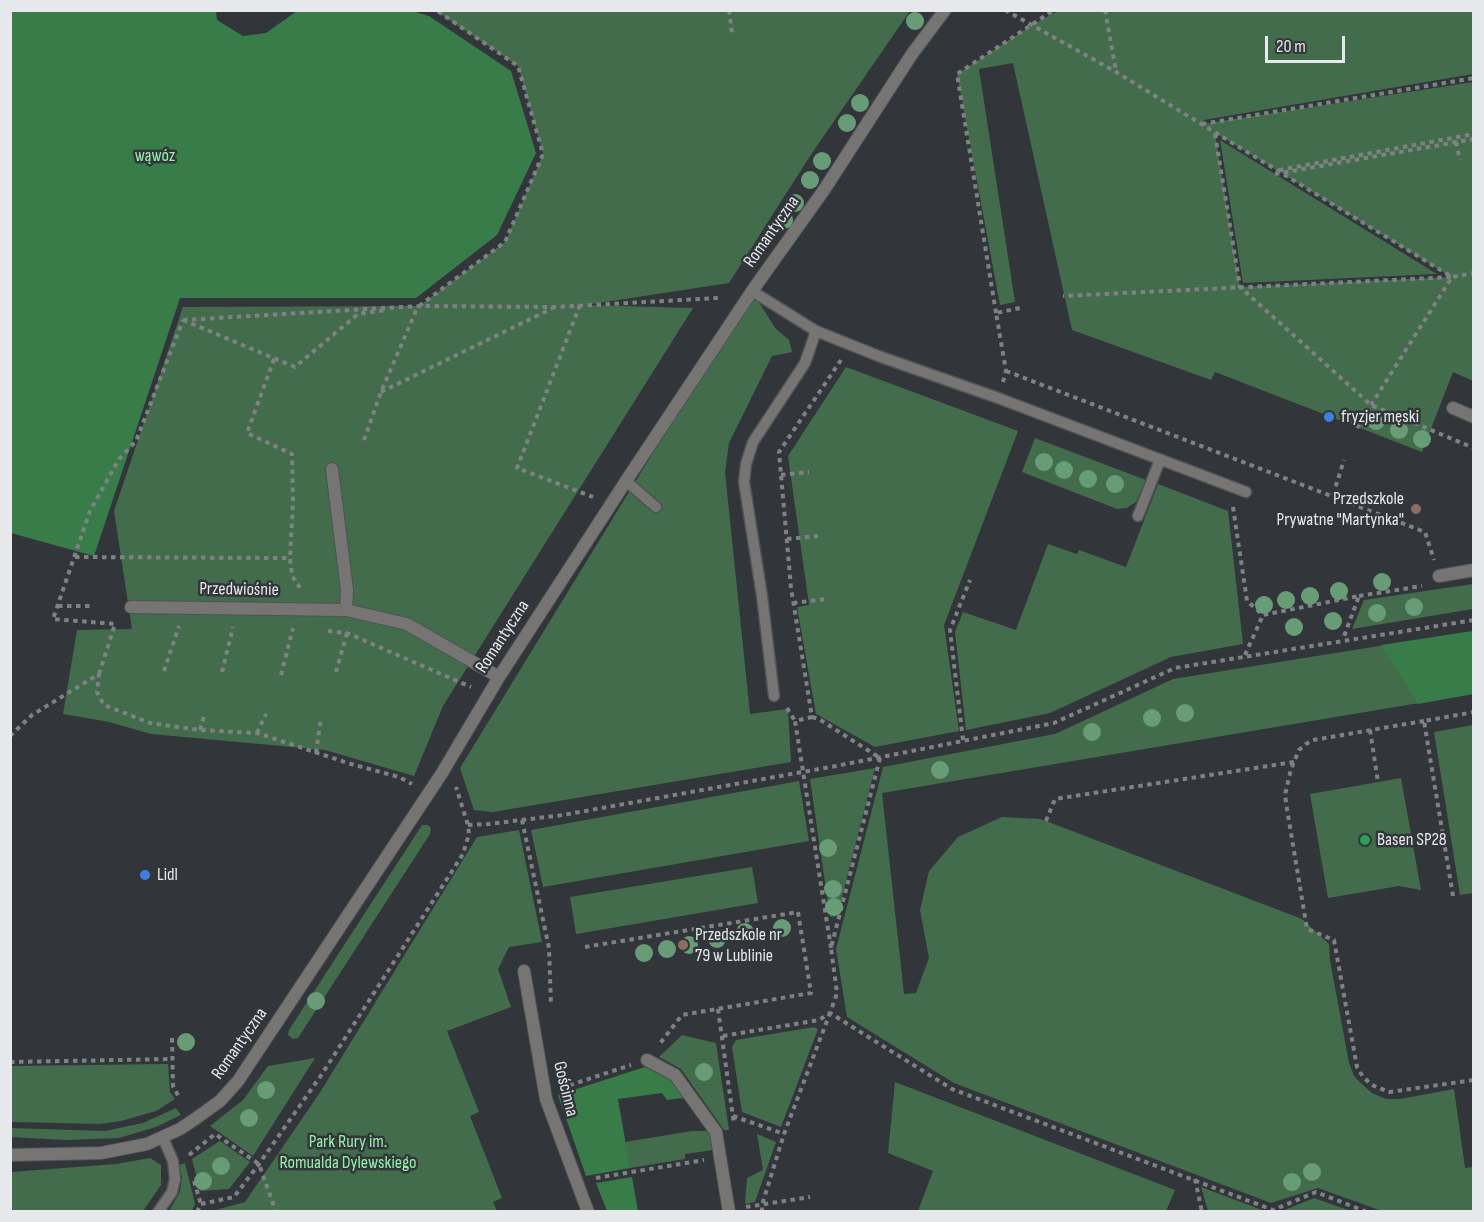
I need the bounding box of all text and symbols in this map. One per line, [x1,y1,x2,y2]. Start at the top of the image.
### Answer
scale bar [1268,24,1348,62]
text: 20 m [1276,36,1306,57]
park label: wąwóz [135,145,175,167]
street label: Romantyczna [740,192,804,272]
place label: fryzjer męski [1341,406,1419,428]
marker: fryzjer męski [1322,410,1336,424]
place label: Przedszkole Prywatne "Martynka" [1277,488,1404,530]
marker: Przedszkole Prywatne "Martynka" [1409,502,1423,516]
street label: Przedwiośnie [199,579,279,601]
street label: Romantyczna [472,597,534,677]
place label: Basen SP28 [1377,829,1447,851]
marker: Basen SP28 [1358,833,1372,847]
place label: Lidl [157,864,178,886]
marker: Lidl [138,868,152,882]
place label: Przedszkole nr 79 w Lublinie [695,924,782,966]
marker: Przedszkole nr 79 w Lublinie [676,938,690,952]
street label: Romantyczna [208,1004,272,1084]
street label: Gościnna [548,1059,582,1119]
park label: Park Rury im. Romualda Dylewskiego [279,1131,417,1174]

